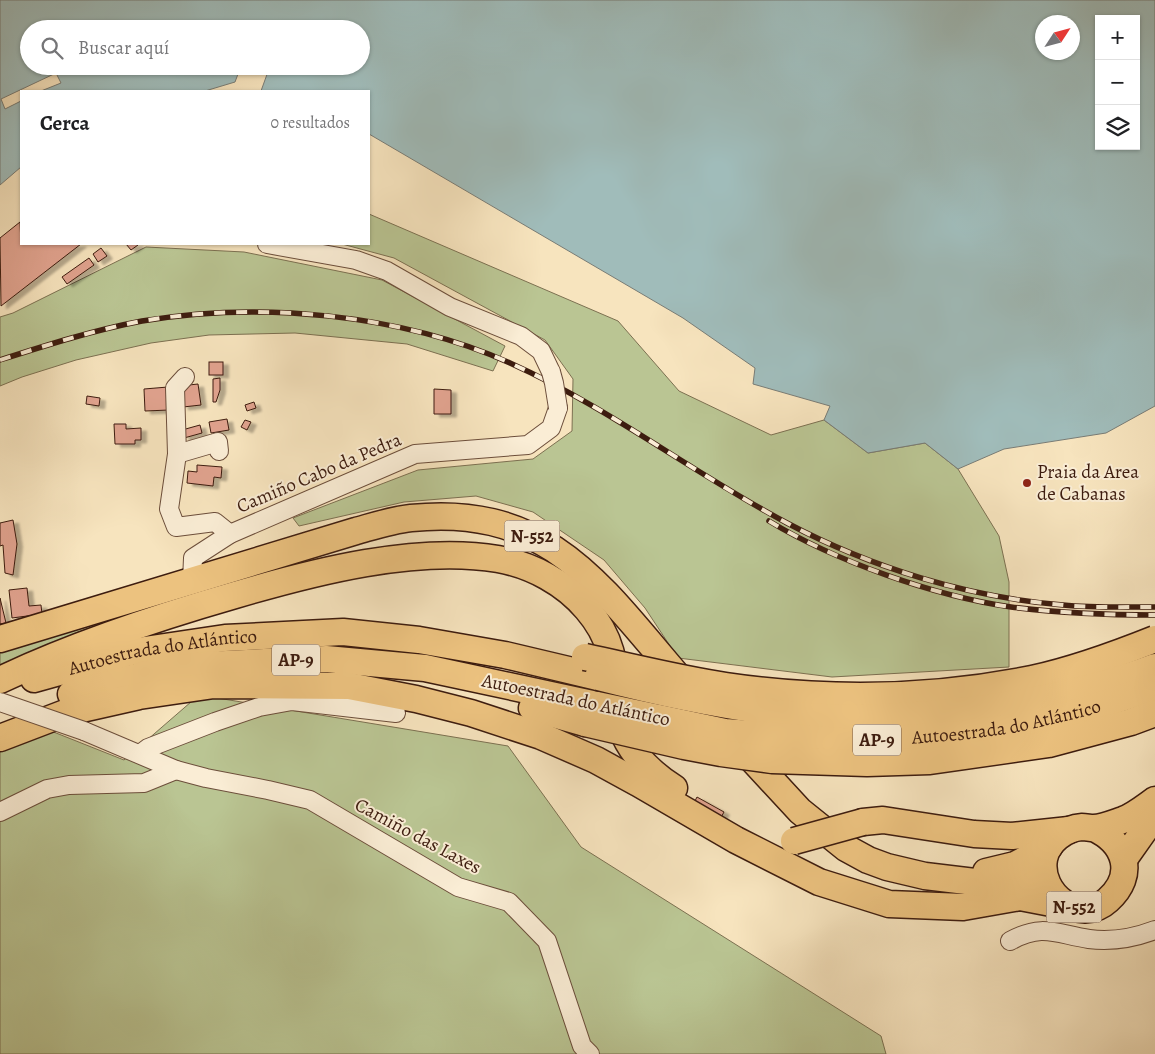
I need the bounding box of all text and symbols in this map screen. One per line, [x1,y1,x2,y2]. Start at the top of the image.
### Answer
north arrow [1035,15,1080,60]
map controls [1095,15,1140,150]
button: + [1095,15,1140,60]
search box [20,20,370,75]
icon: search [38,34,66,62]
text: Buscar aquí [78,35,169,61]
button: − [1095,60,1140,105]
button: layers [1095,105,1140,150]
text: Cerca [40,109,90,137]
text: 0 resultados [270,112,350,134]
street label: Camiño Cabo da Pedra [233,426,405,519]
place label: Praia da Area de Cabanas [1037,459,1139,507]
marker: Praia da Area de Cabanas [1021,477,1033,489]
road number: N-552 [504,520,560,552]
street label: Autoestrada do Atlántico [64,623,258,682]
road number: AP-9 [272,644,320,676]
street label: Autoestrada do Atlántico [479,667,672,733]
street label: Autoestrada do Atlántico [910,693,1104,751]
road number: AP-9 [853,724,901,756]
street label: Camiño das Laxes [350,792,486,880]
road number: N-552 [1046,892,1102,922]

